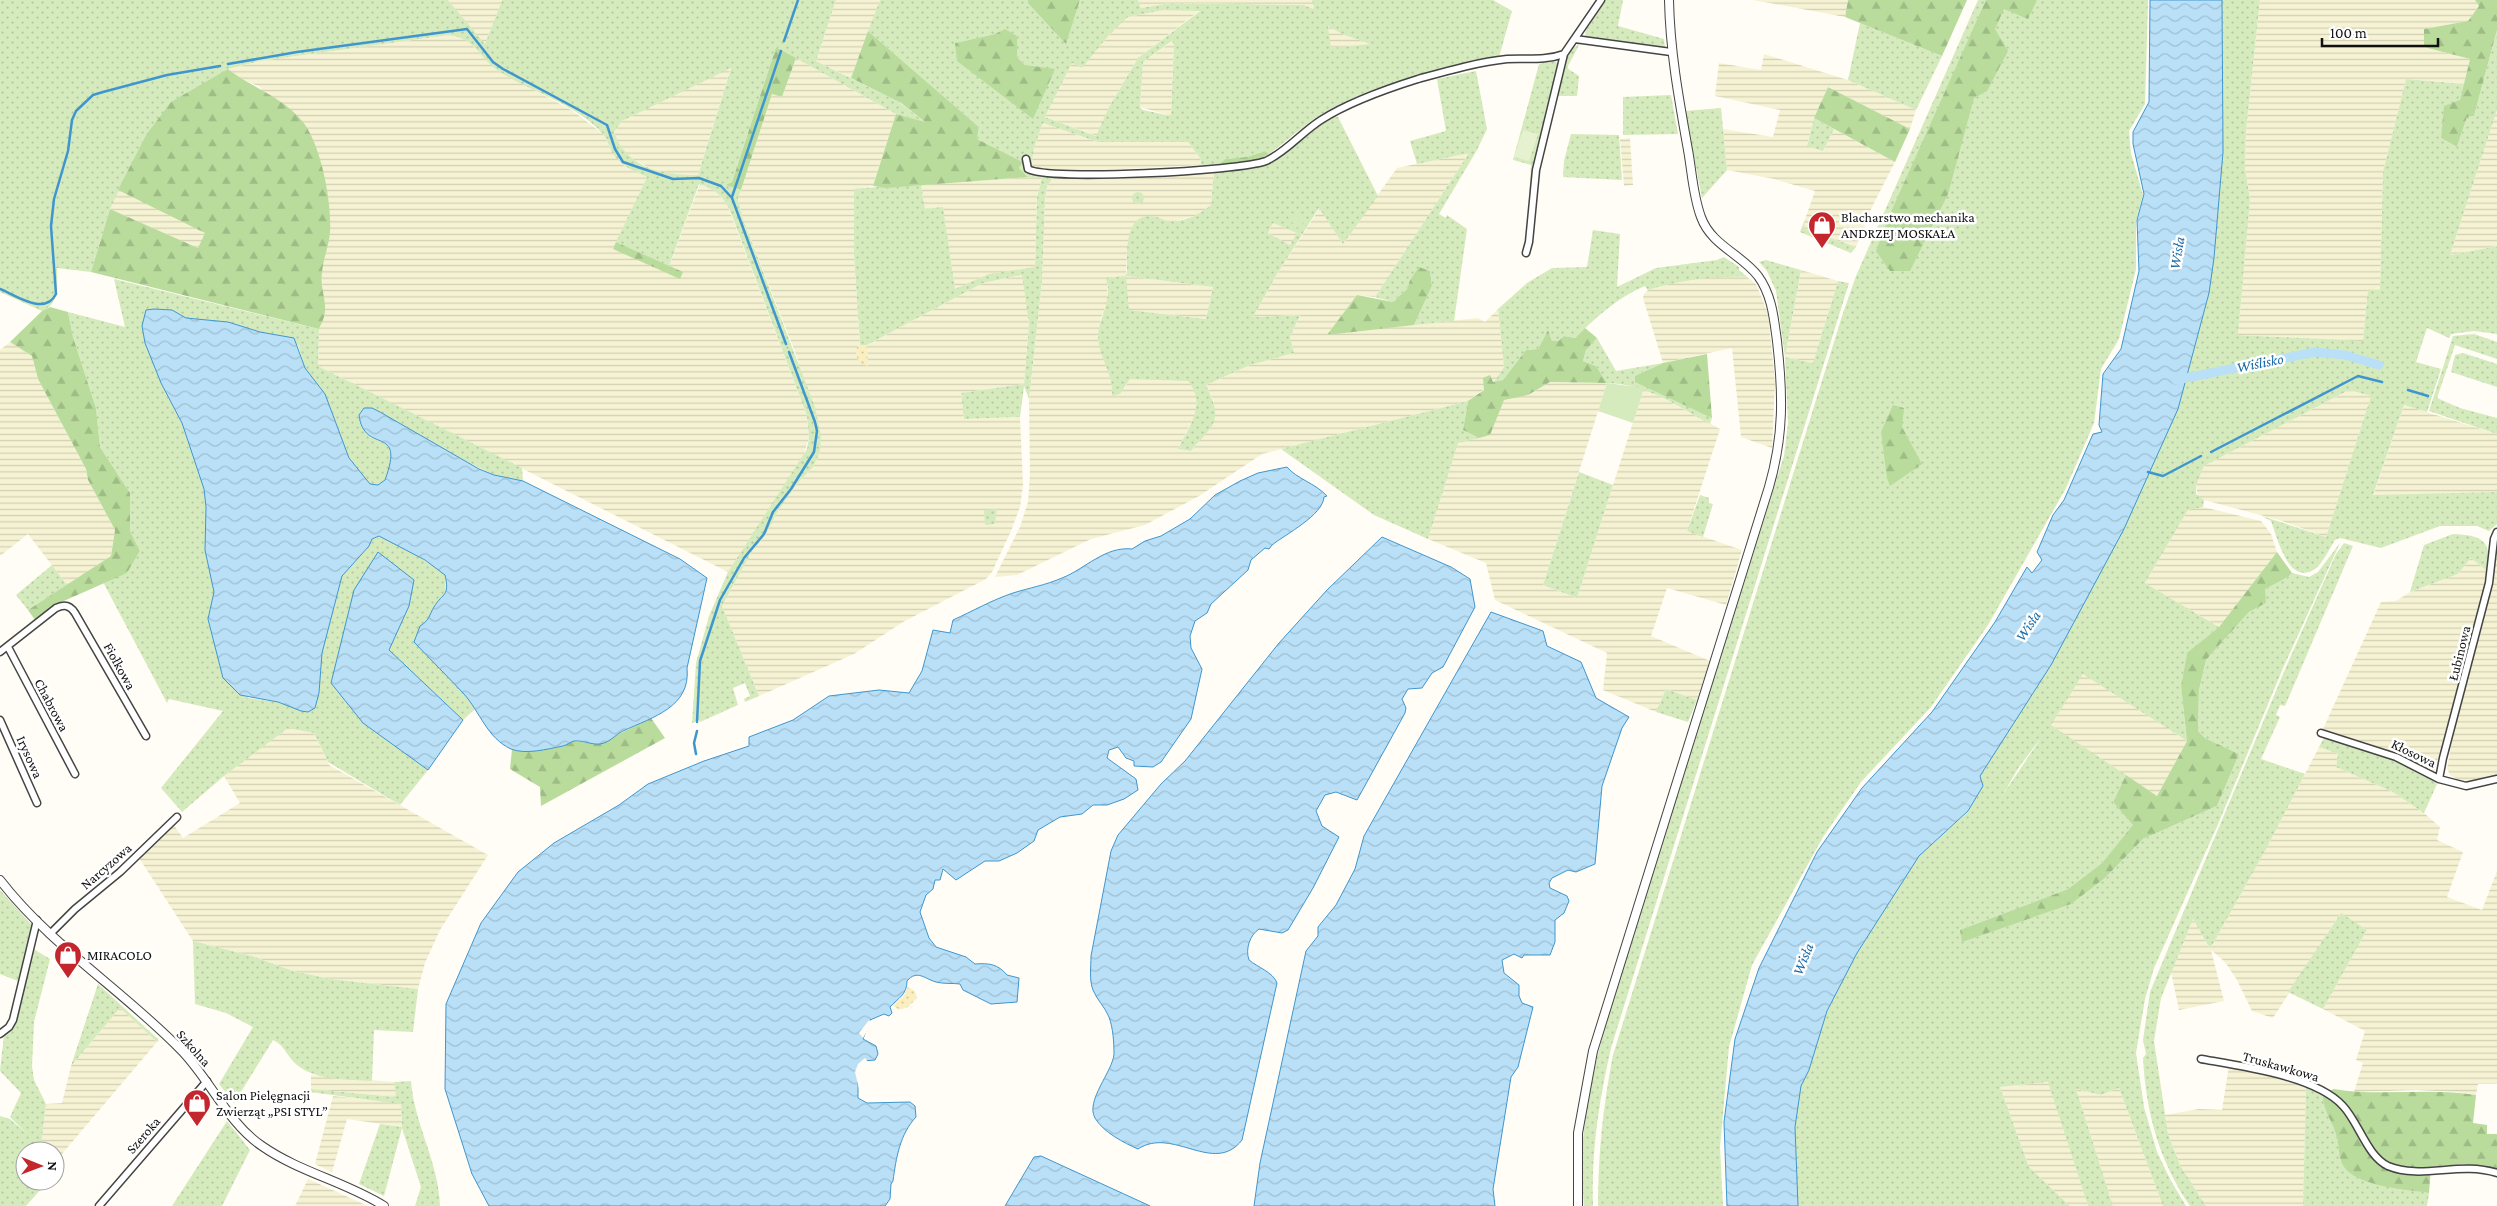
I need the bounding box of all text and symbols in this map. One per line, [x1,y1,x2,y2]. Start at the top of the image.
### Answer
scale bar [2322,15,2438,47]
text: 100 m [2330,25,2367,41]
place label: Blacharstwo mechanika ANDRZEJ MOSKAŁA [1841,209,1975,241]
shop icon: Blacharstwo mechanika ANDRZEJ MOSKAŁA [1807,210,1837,249]
water label: Wisła [2167,235,2187,271]
water label: Wiślisko [2235,351,2285,375]
water label: Wisła [2012,608,2044,644]
street label: Łubinowa [2444,623,2474,682]
street label: Fiołkowa [101,640,140,693]
street label: Chabrowa [31,676,73,735]
street label: Irysowa [14,733,47,781]
street label: Kłosowa [2389,735,2439,771]
street label: Narcyzowa [77,839,135,892]
shop icon: MIRACOLO [53,940,83,979]
water label: Wisła [1789,941,1817,977]
place label: MIRACOLO [87,947,152,963]
street label: Szkolna [173,1026,215,1070]
street label: Truskawkowa [2241,1047,2322,1085]
place label: Salon Pielęgnacji Zwierząt „PSI STYL” [216,1087,328,1119]
shop icon: Salon Pielęgnacji Zwierząt „PSI STYL” [182,1088,212,1127]
street label: Szeroka [123,1113,164,1157]
north arrow [15,1141,65,1191]
text: N [45,1161,61,1172]

